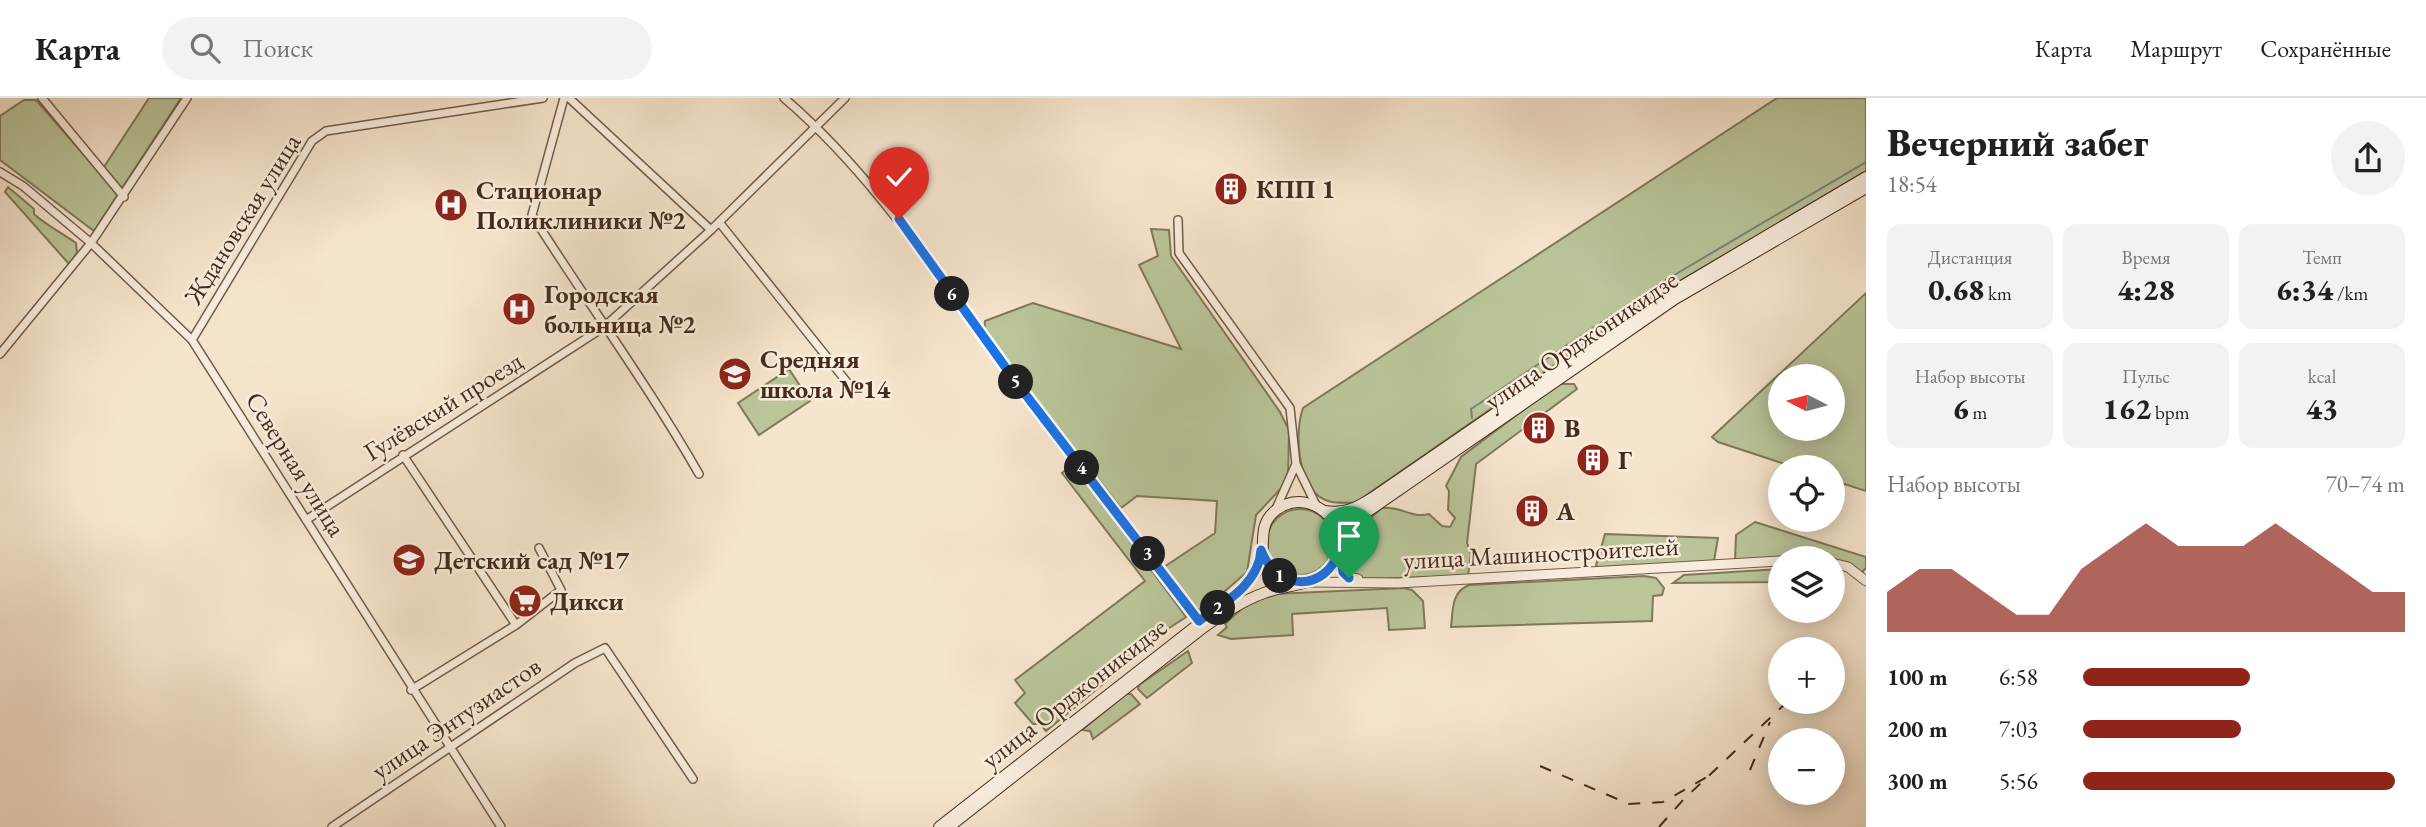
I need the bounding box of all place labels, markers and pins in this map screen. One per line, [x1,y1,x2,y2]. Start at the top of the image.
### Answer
pin [869,147,929,219]
building icon: КПП 1 [1212,170,1250,208]
place label: КПП 1 [1256,172,1335,206]
place label: Стационар Поликлиники №2 [476,173,686,237]
hospital icon: Стационар Поликлиники №2 [432,186,470,224]
pin: 6 [934,276,970,312]
place label: Городская больница №2 [544,277,696,341]
hospital icon: Городская больница №2 [500,290,538,328]
place label: Средняя школа №14 [760,342,890,406]
school or university icon: Средняя школа №14 [716,355,754,393]
pin: 5 [998,364,1034,400]
building icon: В [1520,409,1558,447]
place label: В [1564,411,1580,445]
building icon: Г [1574,441,1612,479]
place label: Г [1618,443,1632,477]
pin: 4 [1064,450,1100,486]
building icon: А [1513,492,1551,530]
place label: А [1555,494,1575,528]
pin [1319,506,1379,578]
pin: 3 [1130,536,1166,572]
school or university icon: Детский сад №17 [390,541,428,579]
place label: Детский сад №17 [434,543,630,577]
pin: 1 [1262,559,1298,594]
supermarket icon: Дикси [506,582,544,620]
place label: Дикси [550,584,624,618]
pin: 2 [1200,590,1236,626]

